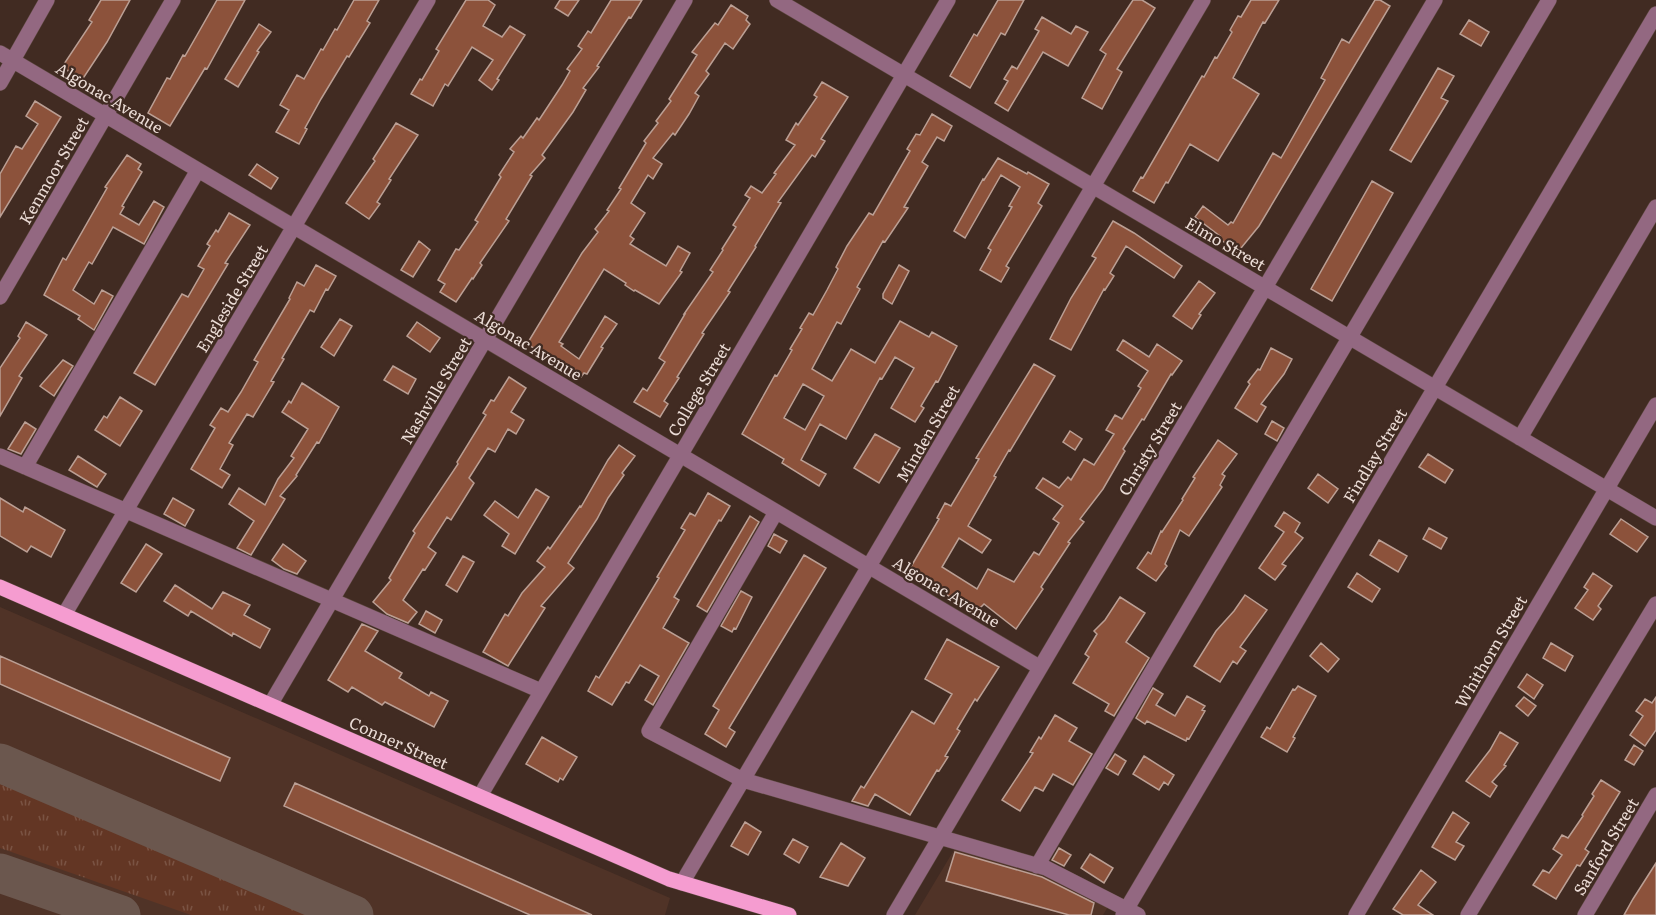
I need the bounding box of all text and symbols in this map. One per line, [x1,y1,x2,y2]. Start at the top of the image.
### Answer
street label: Algonac Avenue [52,55,168,139]
street label: Kenmoor Street [12,111,94,228]
street label: Elmo Street [1181,210,1271,276]
street label: Engleside Street [189,239,273,357]
street label: Algonac Avenue [471,302,587,386]
street label: Nashville Street [394,332,477,448]
street label: College Street [661,337,736,440]
street label: Minden Street [889,379,965,486]
street label: Christy Street [1111,396,1187,500]
street label: Findlay Street [1336,403,1412,507]
street label: Algonac Avenue [889,549,1005,633]
street label: Whithorn Street [1448,590,1532,712]
street label: Conner Street [346,709,453,775]
street label: Sanford Street [1566,792,1644,899]

